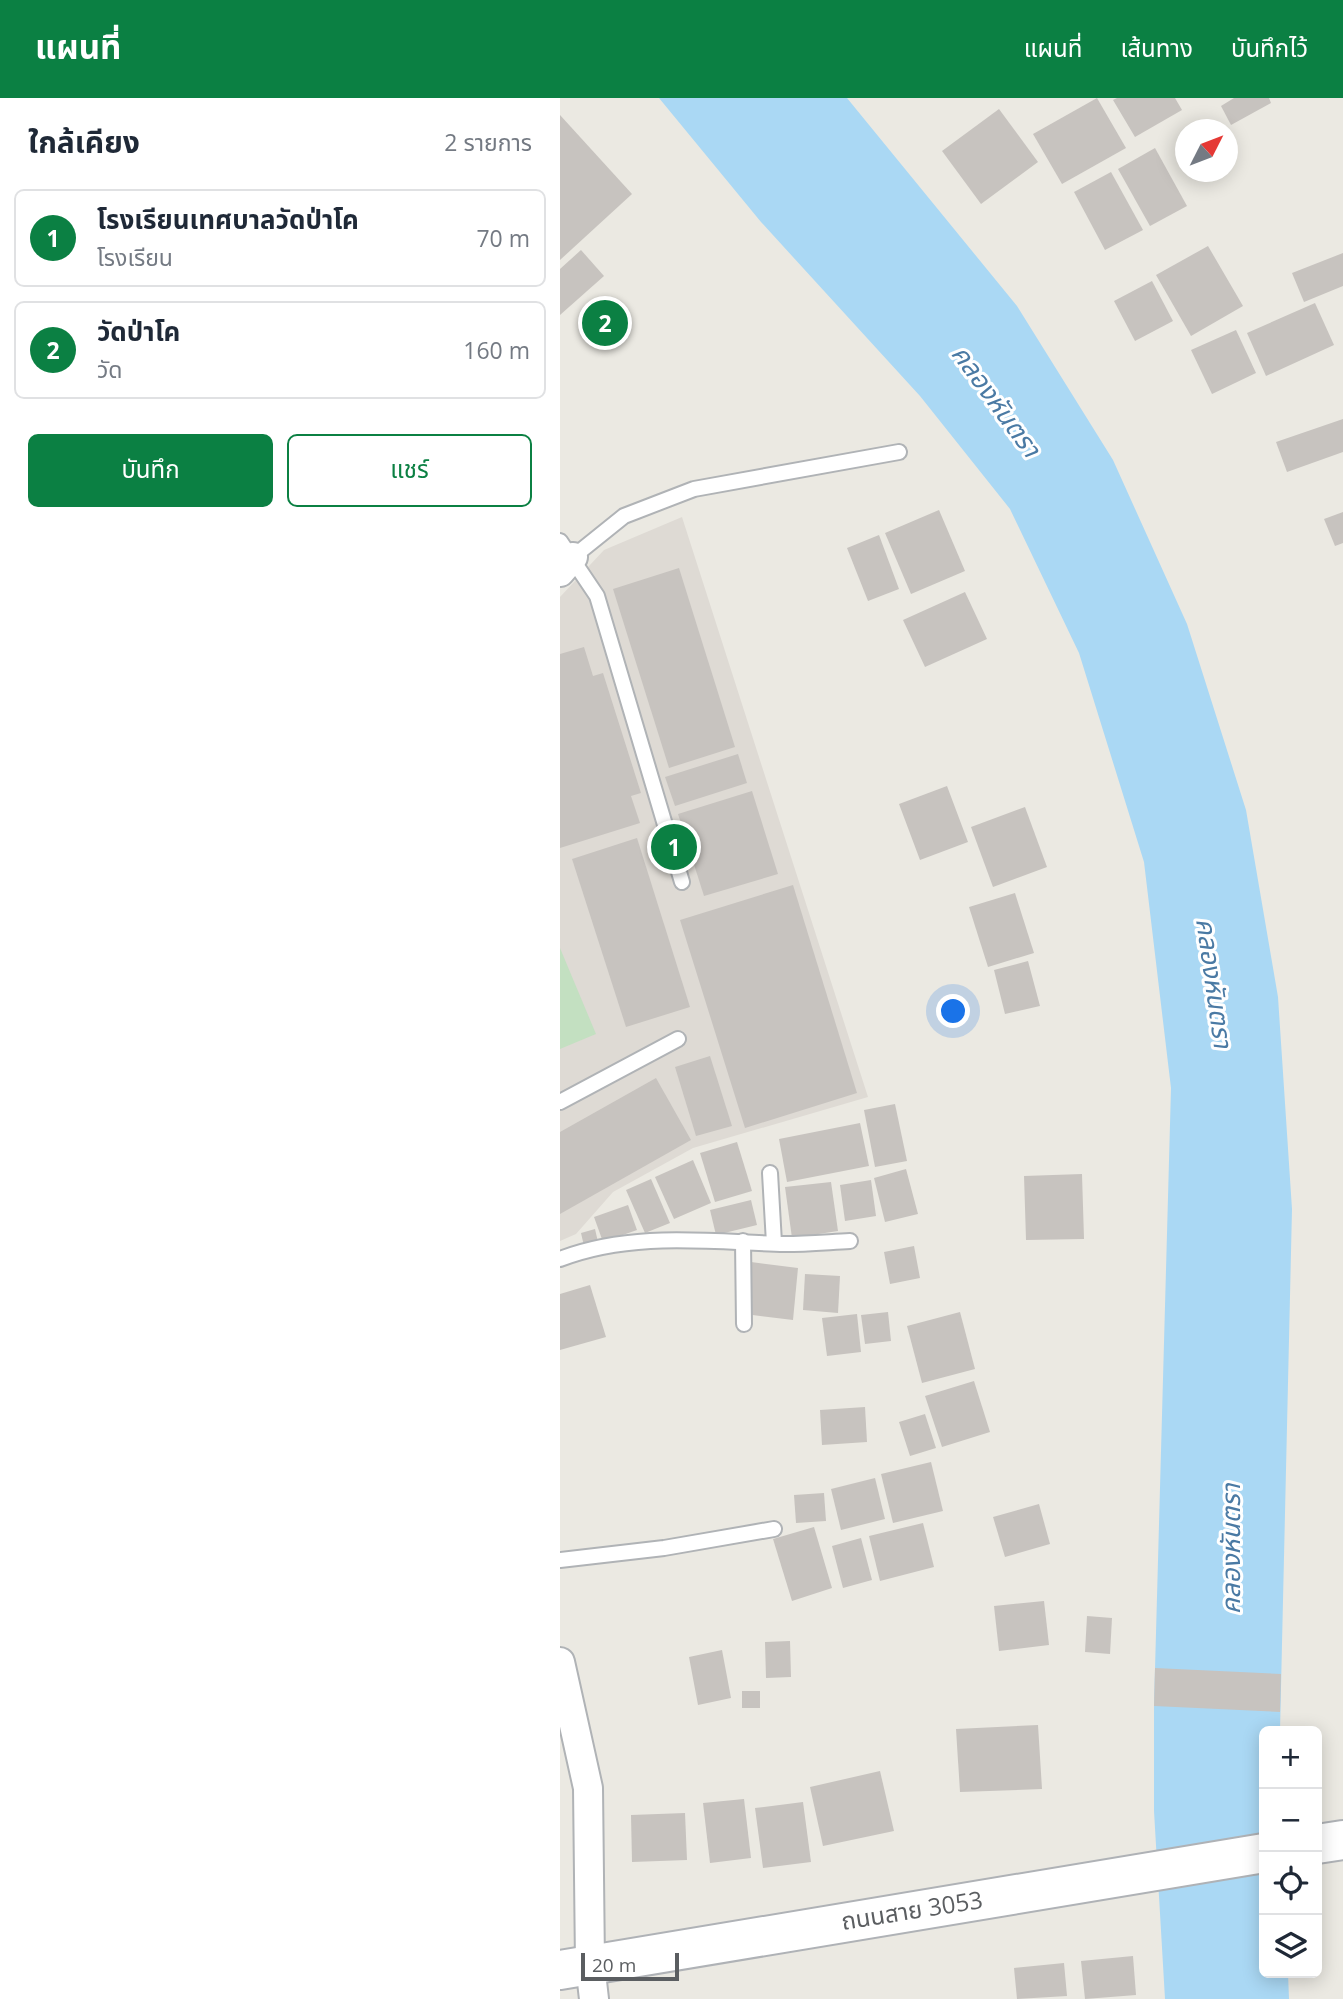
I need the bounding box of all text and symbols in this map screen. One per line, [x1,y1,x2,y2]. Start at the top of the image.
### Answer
text: แผนที่ [35,24,121,69]
text: แผนที่ [1024,31,1082,64]
text: เส้นทาง [1120,31,1193,64]
text: บันทึกไว้ [1231,31,1308,64]
north arrow [1175,119,1238,182]
text: ใกล้เคียง [28,121,140,162]
text: 2 รายการ [444,126,532,158]
text: โรงเรียนเทศบาลวัดป่าโค [97,201,359,237]
text: 1 [46,222,60,254]
text: 70 m [476,222,530,254]
text: โรงเรียน [97,241,173,273]
pin: 2 [582,297,628,349]
text: วัดป่าโค [97,313,180,349]
text: 2 [46,334,60,366]
text: 160 m [463,334,530,366]
water label: คลองหันตรา [944,337,1051,465]
text: วัด [97,353,122,385]
button: บันทึก [28,434,273,507]
button: แชร์ [287,434,532,507]
pin: 1 [651,821,697,873]
water label: คลองหันตรา [1188,916,1242,1051]
your location [936,994,970,1028]
water label: คลองหันตรา [1212,1482,1248,1614]
map controls [1259,1726,1322,1978]
button: + [1259,1726,1322,1789]
button: − [1259,1789,1322,1852]
button: locate [1259,1852,1322,1915]
street label: ถนนสาย 3053 [839,1882,985,1937]
button: layers [1259,1915,1322,1978]
scale bar [581,1950,679,1982]
text: 20 m [592,1952,636,1978]

